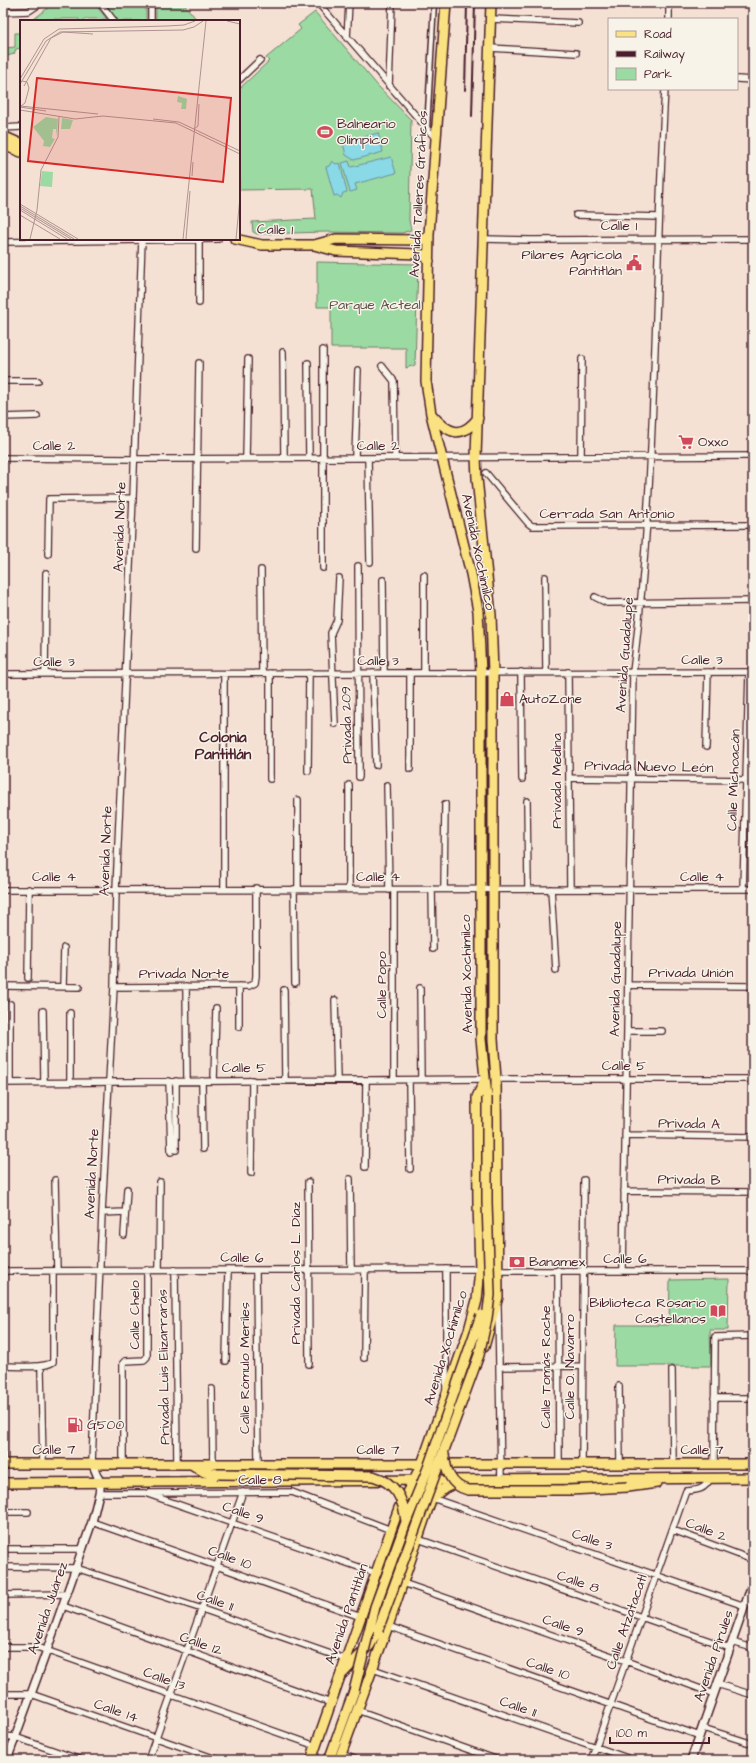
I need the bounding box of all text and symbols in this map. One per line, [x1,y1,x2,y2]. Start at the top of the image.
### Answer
legend [608,18,738,90]
inset map [20,20,240,240]
text: Road [644,26,672,43]
text: Railway [644,46,685,64]
text: Park [644,66,672,83]
street label: Avenida Talleres Gráficos [405,110,433,278]
place label: Balneario Olímpico [337,114,396,150]
sports icon: Balneario Olímpico [316,123,334,141]
street label: Calle 1 [601,216,637,236]
street label: Calle 1 [256,219,294,241]
place label: Pilares Agrícola Pantitlán [522,245,622,281]
public building icon: Pilares Agrícola Pantitlán [625,254,643,272]
park label: Parque Acteal [329,295,421,315]
place label: Oxxo [698,432,729,452]
supermarket icon: Oxxo [677,433,695,451]
street label: Calle 2 [33,436,75,456]
street label: Calle 2 [357,436,399,456]
street label: Avenida Norte [108,481,132,573]
street label: Avenida Xochimilco [456,492,500,612]
street label: Cerrada San Antonio [539,504,675,524]
street label: Avenida Guadalupe [611,596,639,713]
street label: Calle 3 [681,650,723,670]
street label: Calle 3 [357,651,399,671]
street label: Calle 3 [33,652,75,672]
street label: Privada 209 [336,686,358,764]
place label: AutoZone [519,689,582,709]
shop icon: AutoZone [498,690,516,708]
district label: Colonia Pantitlán [195,727,252,765]
street label: Calle Michoacán [722,729,746,831]
street label: Privada Medina [547,733,567,829]
street label: Privada Nuevo León [584,756,714,778]
street label: Avenida Norte [94,805,118,897]
street label: Calle 4 [32,867,77,887]
street label: Calle 4 [356,867,401,887]
street label: Calle 4 [680,867,725,887]
street label: Avenida Xochimilco [456,914,478,1034]
street label: Avenida Guadalupe [605,921,627,1037]
street label: Calle Popo [372,951,392,1019]
street label: Privada Unión [649,963,733,983]
street label: Privada Norte [139,964,230,984]
street label: Calle 5 [602,1056,646,1076]
street label: Calle 5 [222,1058,266,1078]
street label: Privada A [658,1113,720,1135]
street label: Avenida Norte [80,1128,104,1220]
street label: Privada B [657,1169,721,1191]
street label: Privada Carlos L. Díaz [286,1201,306,1345]
street label: Calle 6 [220,1248,264,1268]
street label: Calle 6 [603,1249,647,1269]
place label: Banamex [529,1252,586,1272]
bank icon: Banamex [508,1253,526,1271]
street label: Calle Chelo [125,1280,145,1350]
street label: Avenida Xochimilco [419,1288,473,1408]
street label: Privada Luis Elizarrarás [153,1289,175,1445]
place label: Biblioteca Rosario Castellanos [589,1293,706,1329]
street label: Calle Rómulo Meriles [235,1302,255,1434]
library icon: Biblioteca Rosario Castellanos [709,1302,727,1320]
street label: Calle Tomás Roche [536,1305,556,1429]
street label: Calle O. Navarro [560,1314,580,1420]
place label: G500 [87,1415,124,1435]
fuel station icon: G500 [66,1416,84,1434]
street label: Calle 7 [32,1440,76,1460]
street label: Calle 7 [356,1440,400,1460]
street label: Calle 7 [680,1440,724,1460]
street label: Calle 8 [238,1470,282,1490]
street label: Calle 9 [220,1497,266,1529]
street label: Calle 2 [683,1513,729,1547]
street label: Calle 3 [569,1524,615,1556]
street label: Calle 10 [205,1541,255,1575]
street label: Avenida Juárez [23,1559,73,1657]
street label: Avenida Pantitlán [320,1561,374,1667]
street label: Calle 8 [554,1565,602,1599]
street label: Calle Atzatacatl [601,1571,653,1673]
street label: Calle 11 [194,1585,237,1617]
street label: Avenida Pirules [689,1608,739,1704]
street label: Calle 9 [540,1610,586,1642]
street label: Calle 12 [177,1627,225,1661]
street label: Calle 10 [523,1652,573,1686]
street label: Calle 13 [140,1662,188,1696]
street label: Calle 11 [497,1691,540,1723]
street label: Calle 14 [91,1694,141,1728]
scale bar [610,1719,709,1745]
text: 100 m [616,1725,647,1742]

